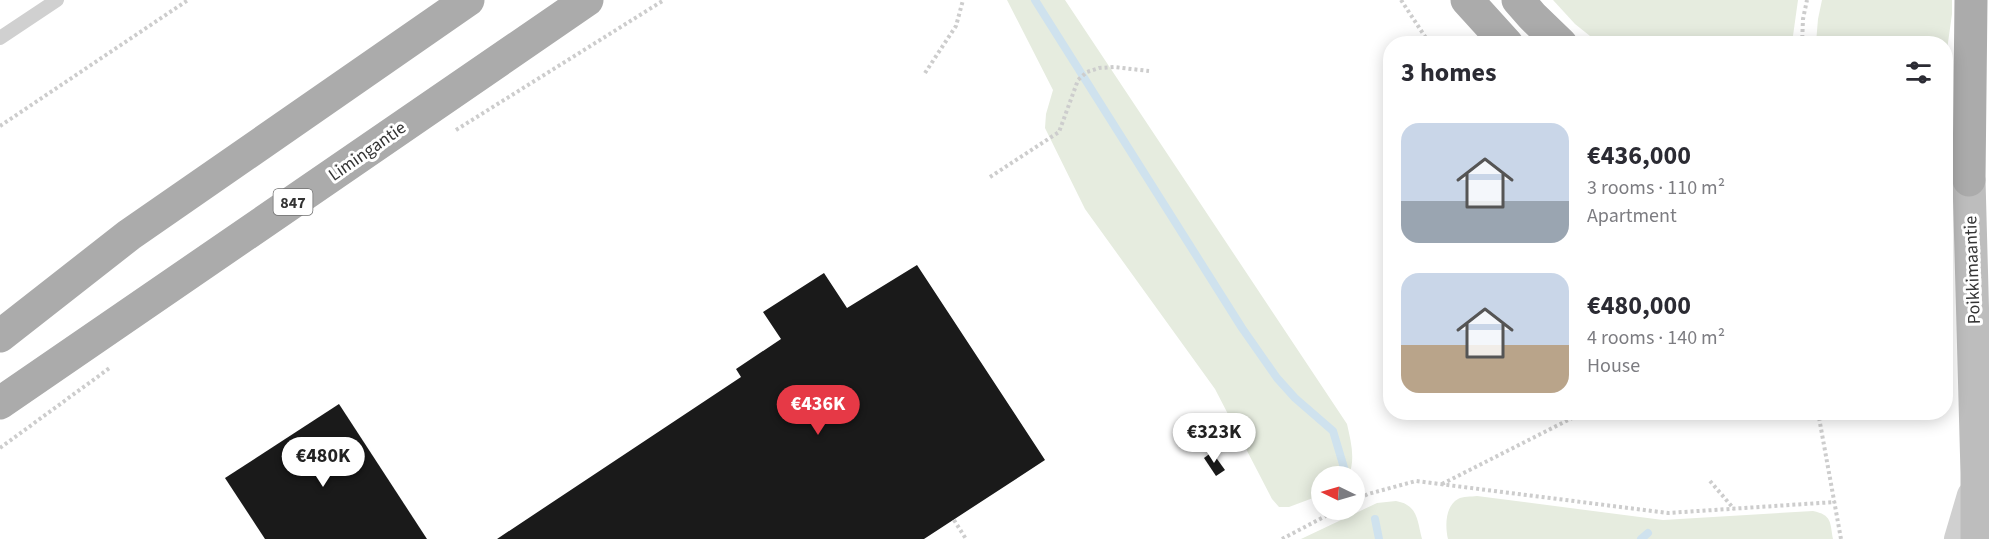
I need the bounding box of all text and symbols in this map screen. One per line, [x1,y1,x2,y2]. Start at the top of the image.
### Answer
text: 3 homes [1401,54,1496,91]
icon: filters [1902,56,1935,89]
street label: Limingantie [323,115,411,187]
text: €436,000 [1587,137,1691,174]
icon: home [1449,147,1521,219]
text: 3 rooms · 110 m² [1587,174,1725,202]
road number: 847 [274,189,312,215]
text: Apartment [1587,202,1677,230]
street label: Poikkimaantie [1958,215,1987,325]
text: €480,000 [1587,287,1691,324]
icon: home [1449,297,1521,369]
text: 4 rooms · 140 m² [1587,324,1725,352]
text: House [1587,352,1640,380]
pin: €436K [776,385,860,436]
text: €436K [791,390,845,418]
pin: €323K [1172,413,1256,464]
text: €323K [1187,418,1241,446]
pin: €480K [281,437,365,488]
text: €480K [296,442,350,470]
north arrow [1311,466,1365,520]
map controls [1311,466,1365,520]

